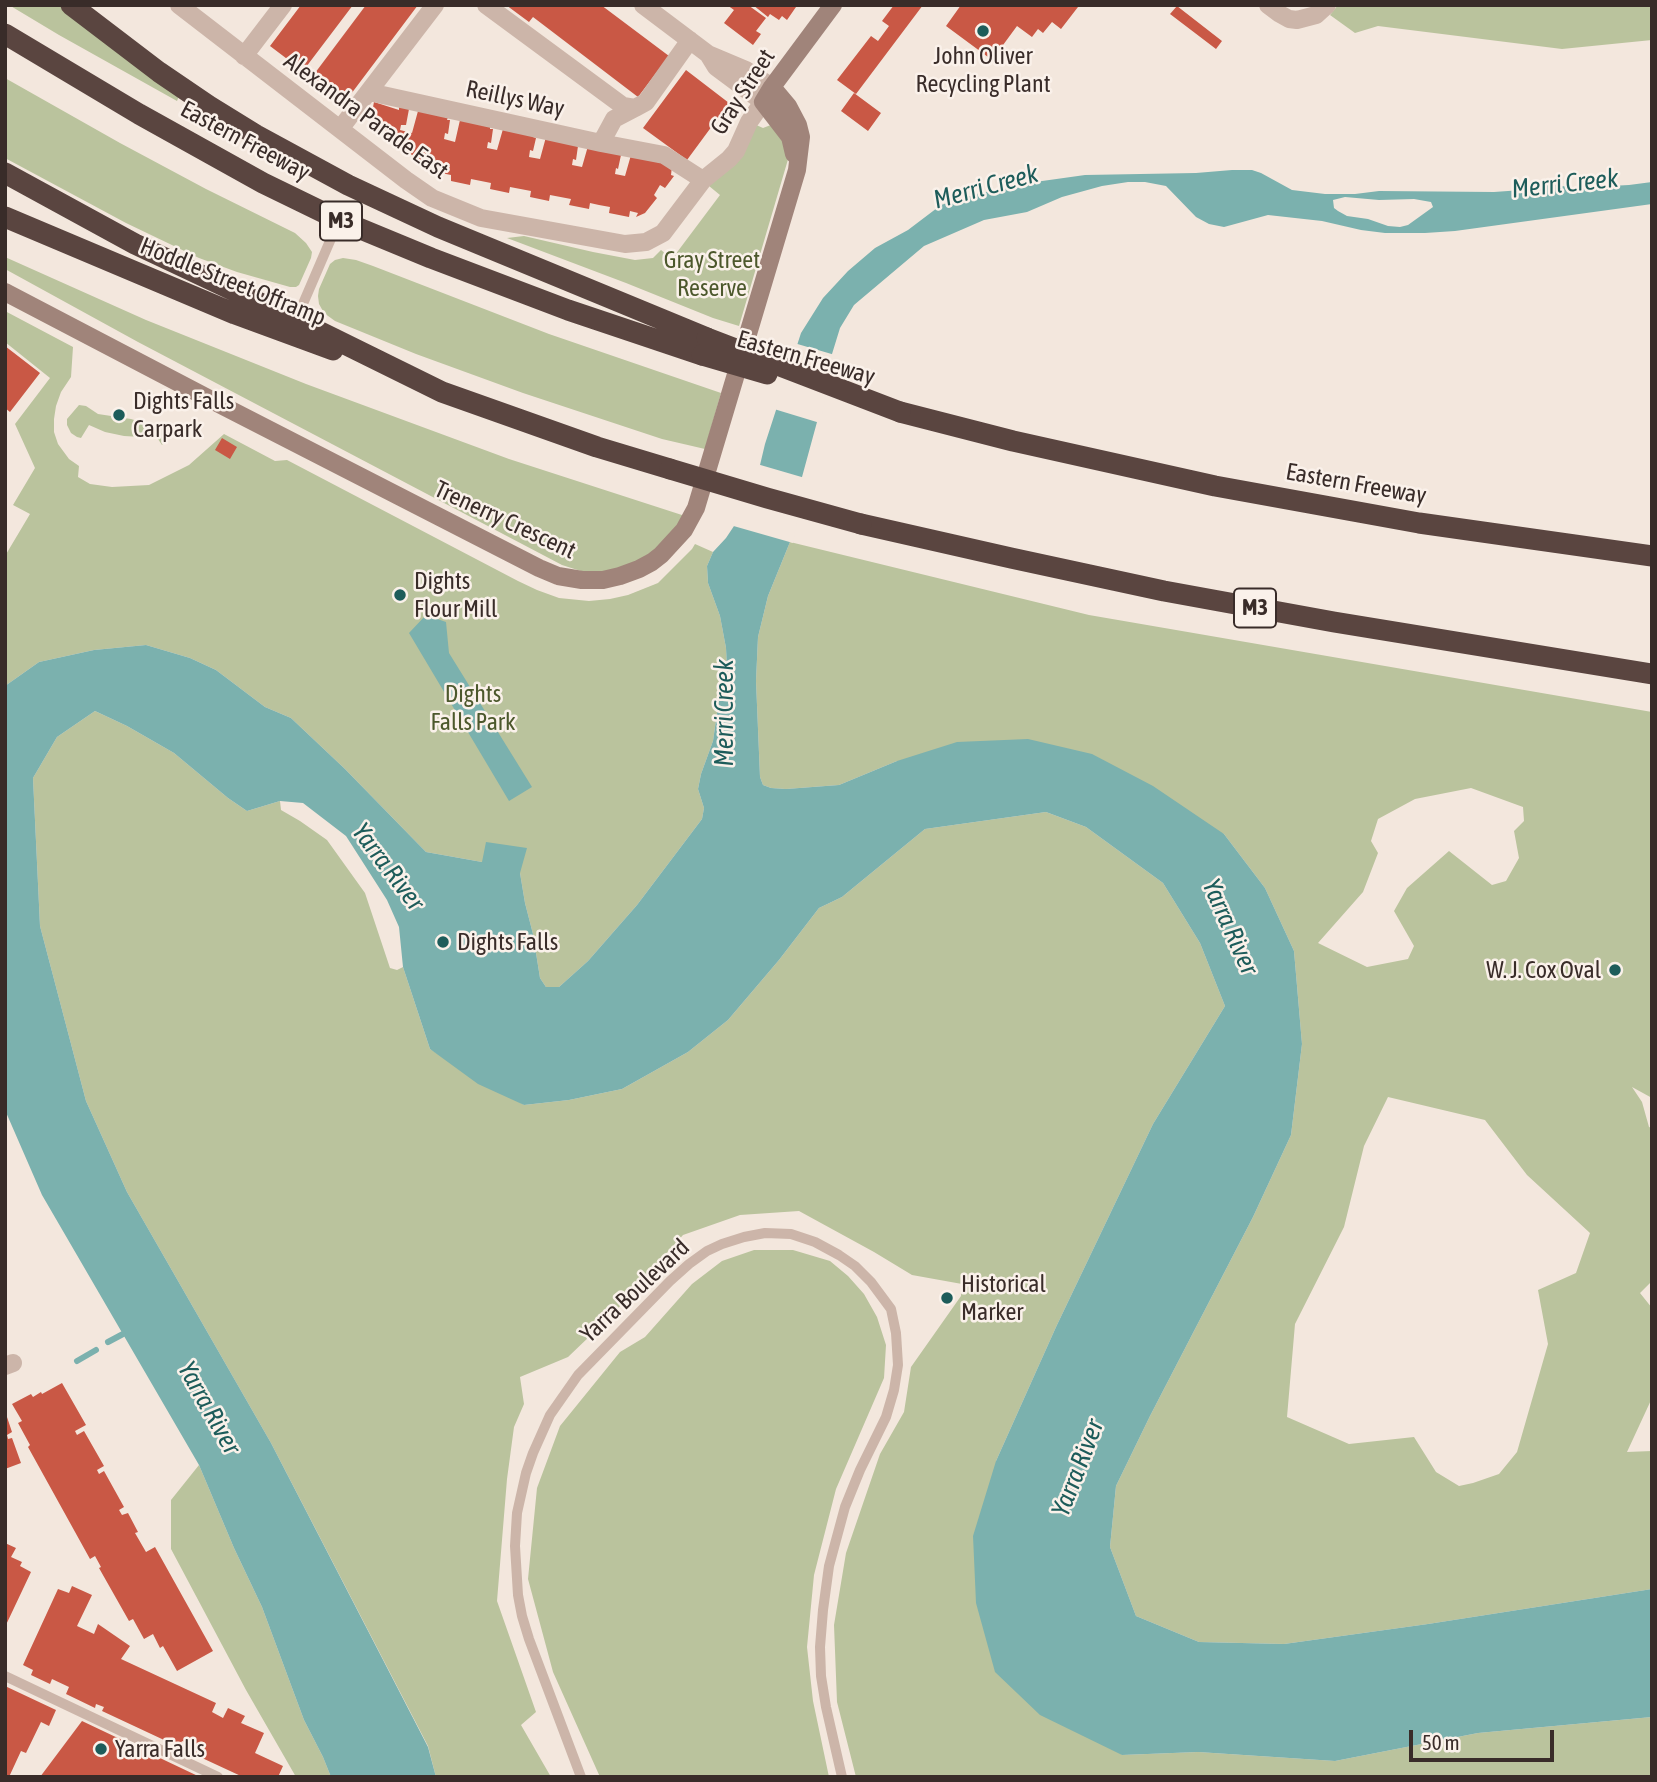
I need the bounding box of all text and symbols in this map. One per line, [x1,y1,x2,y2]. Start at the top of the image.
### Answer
marker: John Oliver Recycling Plant [975,23,991,39]
place label: John Oliver Recycling Plant [915,42,1051,98]
street label: Gray Street [705,44,781,140]
street label: Alexandra Parade East [278,47,454,185]
street label: Reillys Way [463,74,567,124]
street label: Eastern Freeway [175,95,315,187]
water label: Merri Creek [930,158,1042,216]
water label: Merri Creek [1510,163,1620,205]
road number: M3 [320,202,362,241]
street label: Hoddle Street Offramp [136,232,330,332]
park label: Gray Street Reserve [664,246,760,302]
street label: Eastern Freeway [734,325,878,391]
place label: Dights Falls Carpark [133,387,234,443]
marker: Dights Falls Carpark [111,407,127,423]
street label: Eastern Freeway [1283,457,1429,511]
street label: Trenerry Crescent [430,475,580,565]
place label: Dights Flour Mill [414,567,497,623]
marker: Dights Flour Mill [392,587,408,603]
road number: M3 [1234,588,1276,628]
water label: Merri Creek [709,659,741,767]
park label: Dights Falls Park [431,680,515,736]
water label: Yarra River [345,817,431,917]
water label: Yarra River [1195,874,1265,980]
place label: Dights Falls [457,928,558,956]
marker: Dights Falls [435,934,451,950]
place label: W. J. Cox Oval [1486,956,1601,984]
marker: W. J. Cox Oval [1607,962,1623,978]
street label: Yarra Boulevard [574,1233,696,1349]
place label: Historical Marker [961,1270,1046,1326]
marker: Historical Marker [939,1290,955,1306]
water label: Yarra River [171,1356,247,1460]
water label: Yarra River [1045,1415,1111,1521]
scale bar [1412,1716,1557,1760]
text: 50 m [1422,1730,1460,1754]
place label: Yarra Falls [115,1735,205,1763]
marker: Yarra Falls [93,1741,109,1757]

